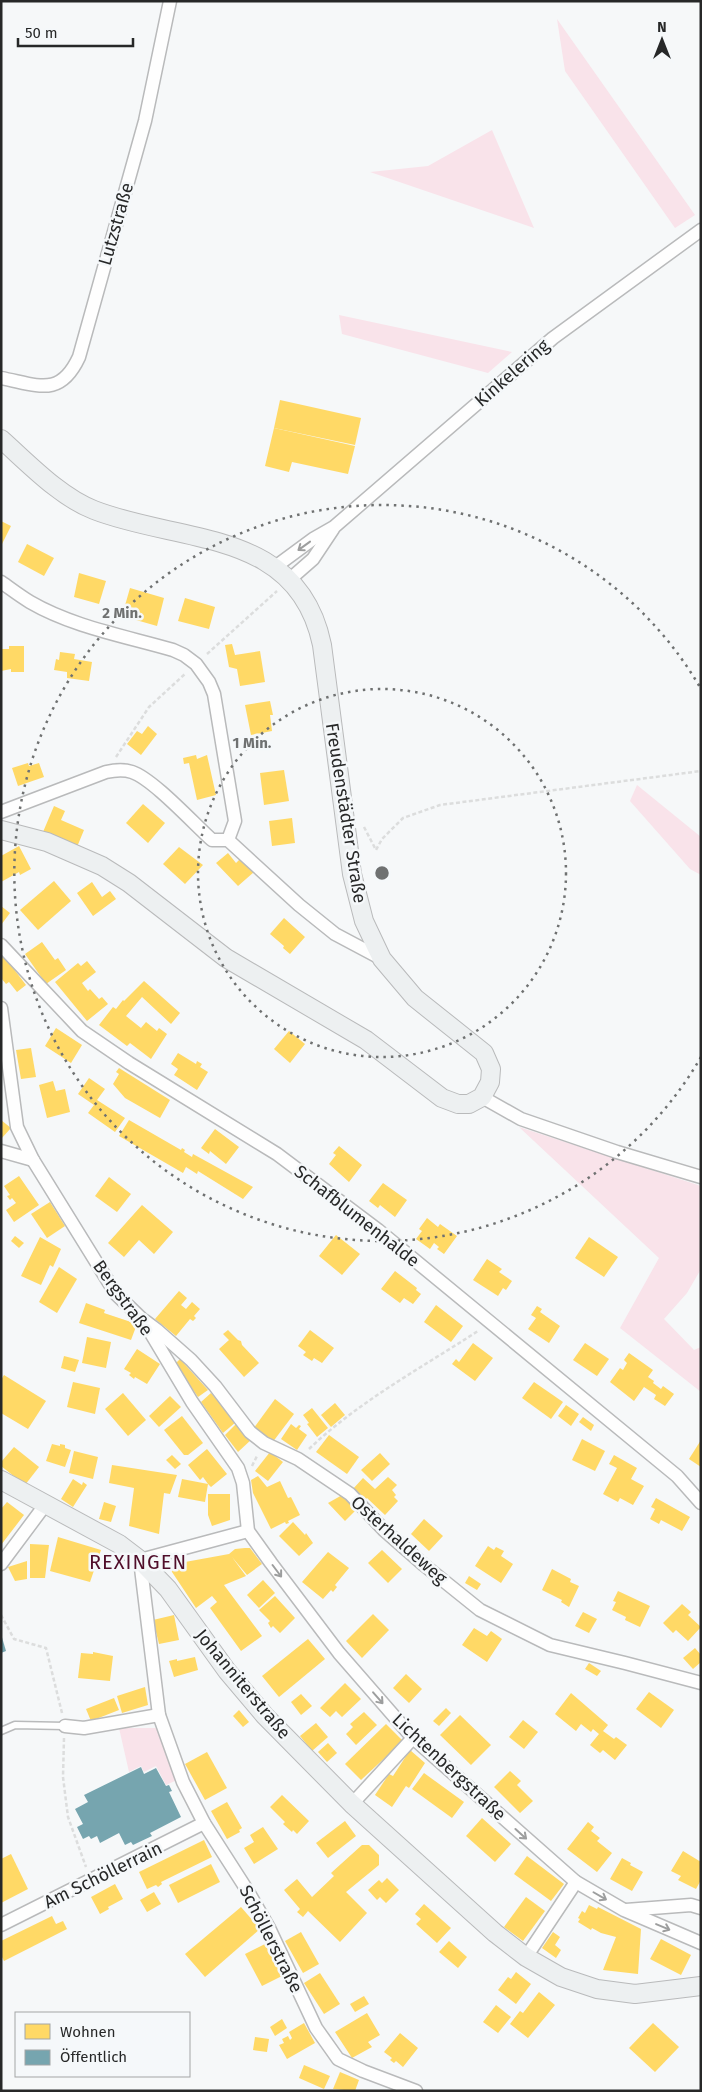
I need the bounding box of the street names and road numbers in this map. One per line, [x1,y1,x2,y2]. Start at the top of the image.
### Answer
street label: Lutzstraße [94,180,138,268]
street label: Kinkelering [470,334,554,411]
street label: Freudenstädter Straße [321,721,371,905]
street label: Schafblumenhalde [290,1160,424,1272]
street label: Bergstraße [88,1256,158,1340]
street label: Osterhaldeweg [346,1491,452,1589]
street label: Johanniterstraße [191,1625,295,1743]
street label: Lichtenbergstraße [387,1709,511,1825]
street label: Am Schöllerrain [40,1837,166,1913]
street label: Schöllerstraße [234,1881,308,1997]

